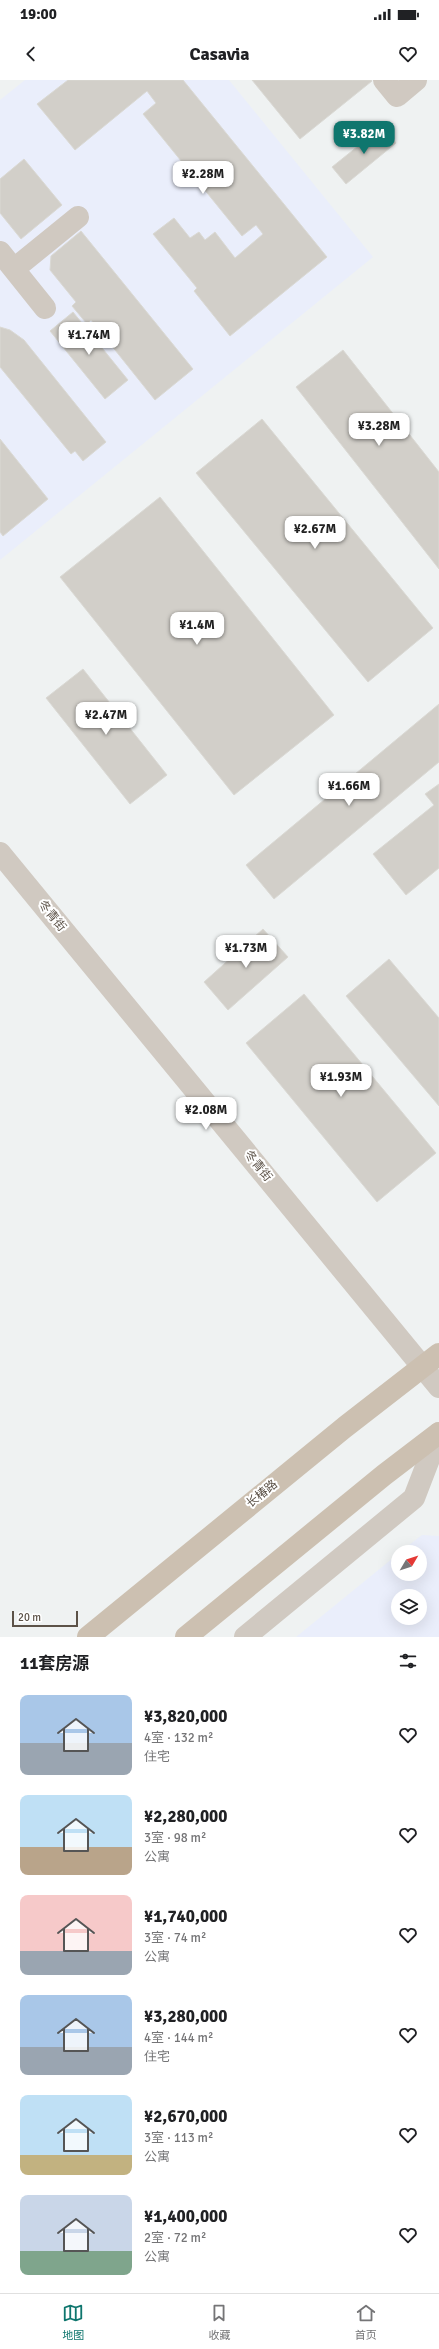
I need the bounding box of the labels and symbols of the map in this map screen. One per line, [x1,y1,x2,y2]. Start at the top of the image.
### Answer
pin: ¥3.82M [331,121,397,155]
pin: ¥2.28M [170,161,236,195]
pin: ¥1.74M [56,322,122,356]
pin: ¥3.28M [346,413,412,447]
pin: ¥2.67M [282,516,348,550]
pin: ¥1.4M [169,612,225,646]
pin: ¥2.47M [73,702,139,736]
pin: ¥1.66M [316,773,382,807]
street label: 冬青街 [35,897,69,935]
pin: ¥1.73M [213,935,279,969]
pin: ¥1.93M [308,1064,374,1098]
pin: ¥2.08M [173,1097,239,1131]
street label: 冬青街 [241,1147,275,1185]
street label: 长椿路 [243,1477,281,1511]
north arrow [391,1545,427,1581]
scale bar [12,1609,78,1628]

